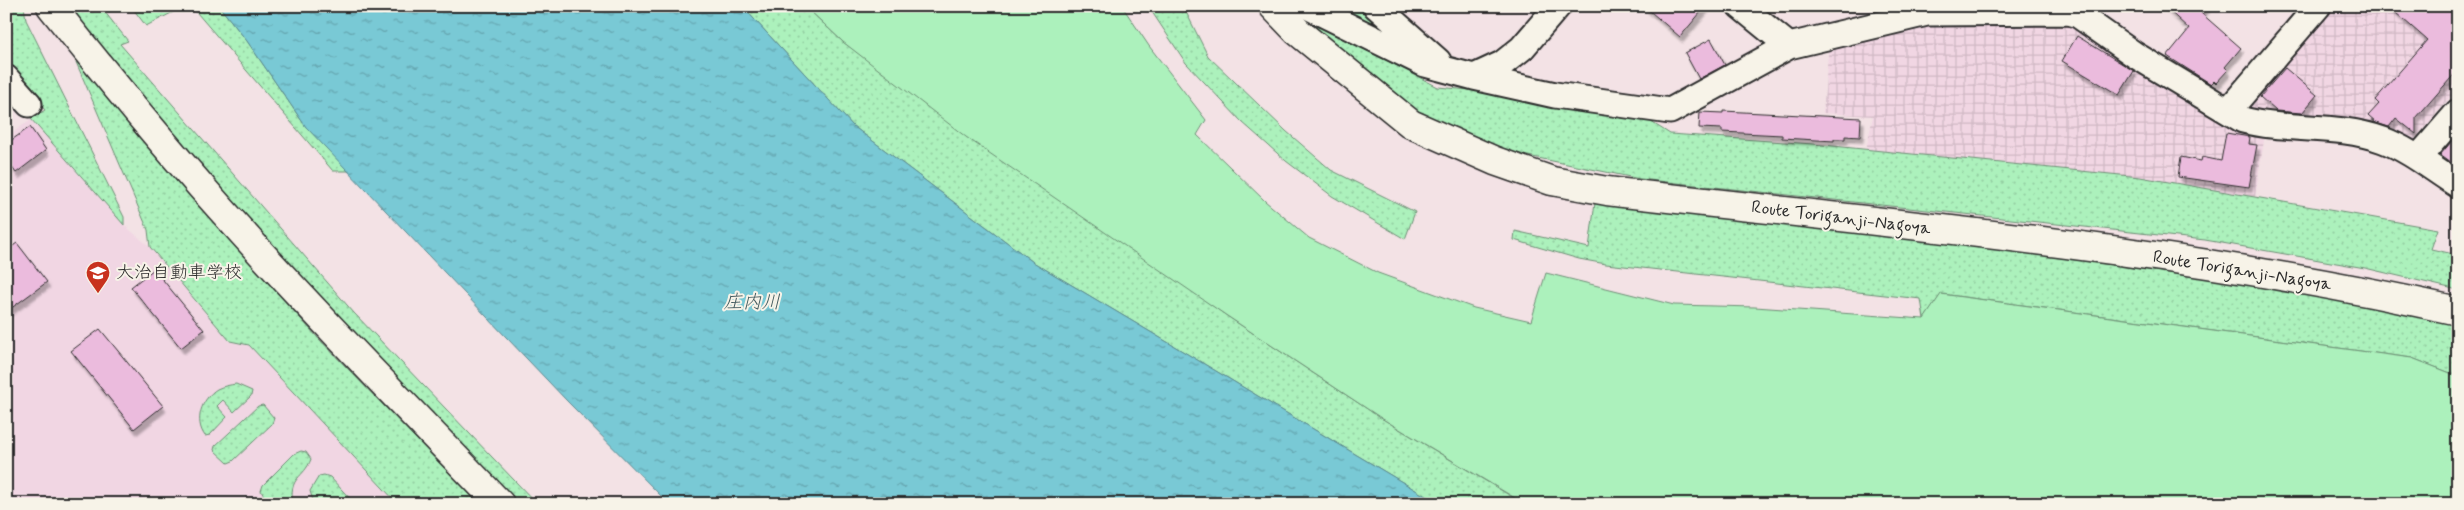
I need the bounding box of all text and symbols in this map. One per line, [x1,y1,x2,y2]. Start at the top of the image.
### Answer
street label: Route Toriganji-Nagoya [1750,195,1932,243]
street label: Route Toriganji-Nagoya [2151,245,2333,299]
school or university icon: 大治自動車学校 [85,260,111,294]
place label: 大治自動車学校 [116,261,242,285]
water label: 庄内川 [723,290,781,315]

